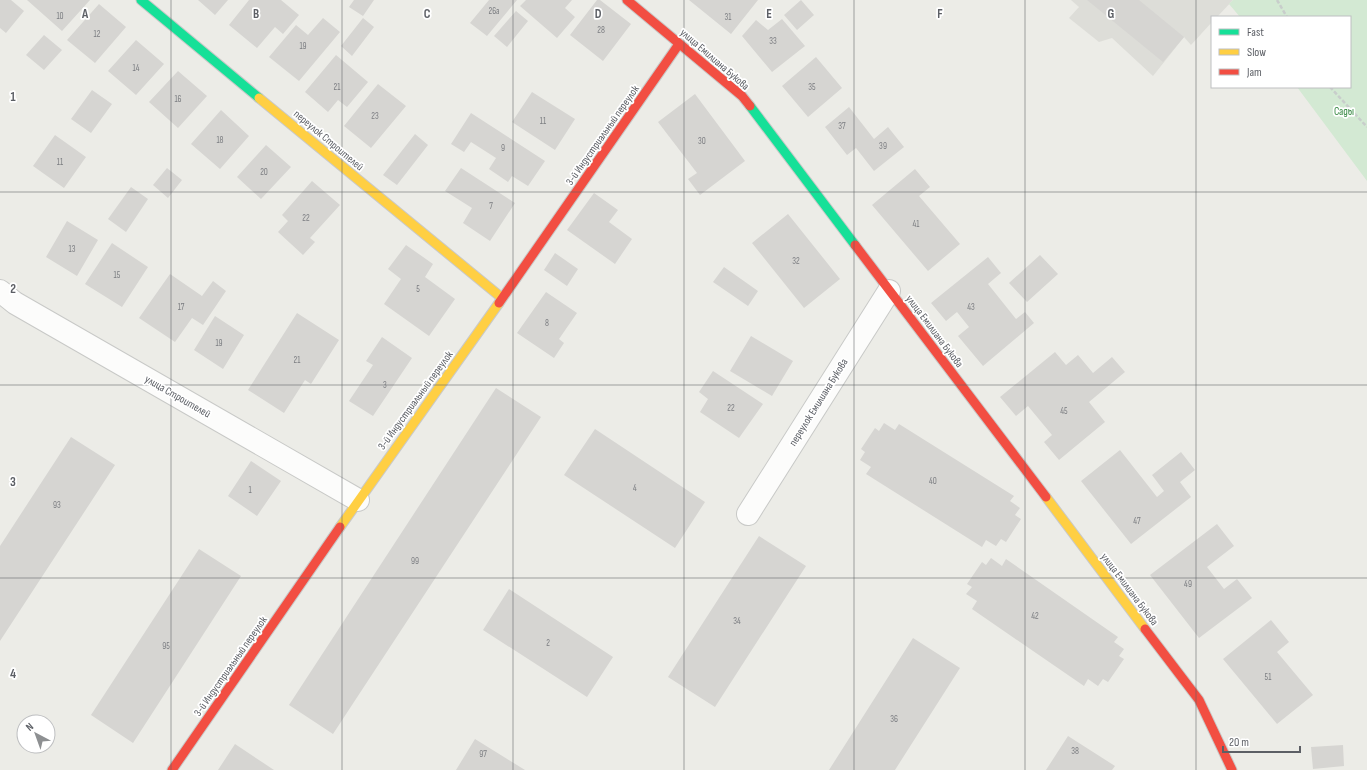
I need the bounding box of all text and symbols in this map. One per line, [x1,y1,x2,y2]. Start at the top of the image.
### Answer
text: A [81,6,89,22]
text: B [253,6,259,22]
text: C [424,6,431,22]
house number: 26а [488,6,500,17]
text: D [595,6,602,22]
text: E [766,6,772,22]
text: F [937,6,943,22]
text: G [1108,6,1115,22]
house number: 10 [56,11,64,22]
house number: 31 [725,12,732,23]
legend [1211,16,1351,88]
house number: 28 [597,25,605,36]
text: Fast [1247,25,1264,40]
street label: улица Емилиана Букова [677,26,752,93]
house number: 12 [94,29,101,40]
house number: 33 [769,36,777,47]
house number: 19 [299,41,307,52]
text: Slow [1247,45,1266,60]
house number: 14 [133,63,140,74]
text: Jam [1246,65,1262,80]
house number: 21 [334,82,341,93]
street label: 3-й Индустриальный переулок [563,82,642,188]
house number: 35 [808,82,816,93]
text: 1 [10,89,16,105]
house number: 16 [174,94,182,105]
park label: Сады [1334,105,1354,118]
street label: переулок Строителей [291,107,367,174]
house number: 23 [371,111,379,122]
house number: 11 [540,116,547,127]
house number: 37 [838,121,846,132]
house number: 18 [216,135,224,146]
house number: 30 [698,136,706,147]
house number: 39 [879,141,887,152]
house number: 9 [501,143,505,154]
house number: 11 [57,157,64,168]
house number: 20 [260,167,268,178]
house number: 7 [489,201,493,212]
house number: 22 [302,213,310,224]
house number: 41 [913,219,920,230]
house number: 13 [69,244,76,255]
house number: 32 [792,256,800,267]
house number: 15 [114,270,121,281]
text: 2 [10,281,16,297]
house number: 5 [416,284,420,295]
street label: улица Емилиана Букова [903,293,966,370]
house number: 17 [178,302,185,313]
house number: 43 [967,302,975,313]
house number: 8 [545,318,549,329]
house number: 19 [215,338,223,349]
street label: 3-й Индустриальный переулок [375,348,456,452]
house number: 21 [294,355,301,366]
street label: переулок Емилиана Букова [786,356,851,448]
street label: улица Строителей [143,372,213,421]
house number: 3 [383,380,387,391]
house number: 22 [727,403,735,414]
house number: 45 [1060,406,1068,417]
text: 3 [10,474,16,490]
house number: 40 [929,476,937,487]
house number: 4 [633,483,637,494]
house number: 1 [248,485,252,496]
house number: 93 [53,500,61,511]
house number: 47 [1133,516,1141,527]
street label: улица Емилиана Букова [1098,551,1161,628]
house number: 99 [411,556,419,567]
house number: 49 [1184,579,1192,590]
house number: 42 [1031,611,1039,622]
street label: 3-й Индустриальный переулок [191,613,270,719]
house number: 34 [733,616,741,627]
house number: 2 [546,638,550,649]
house number: 95 [162,641,170,652]
text: 4 [10,666,16,682]
house number: 51 [1265,672,1272,683]
north arrow [16,714,56,754]
house number: 36 [890,714,898,725]
text: N [23,720,36,734]
scale bar [1223,728,1300,754]
text: 20 m [1229,735,1249,750]
house number: 38 [1071,746,1079,757]
house number: 97 [479,749,487,760]

